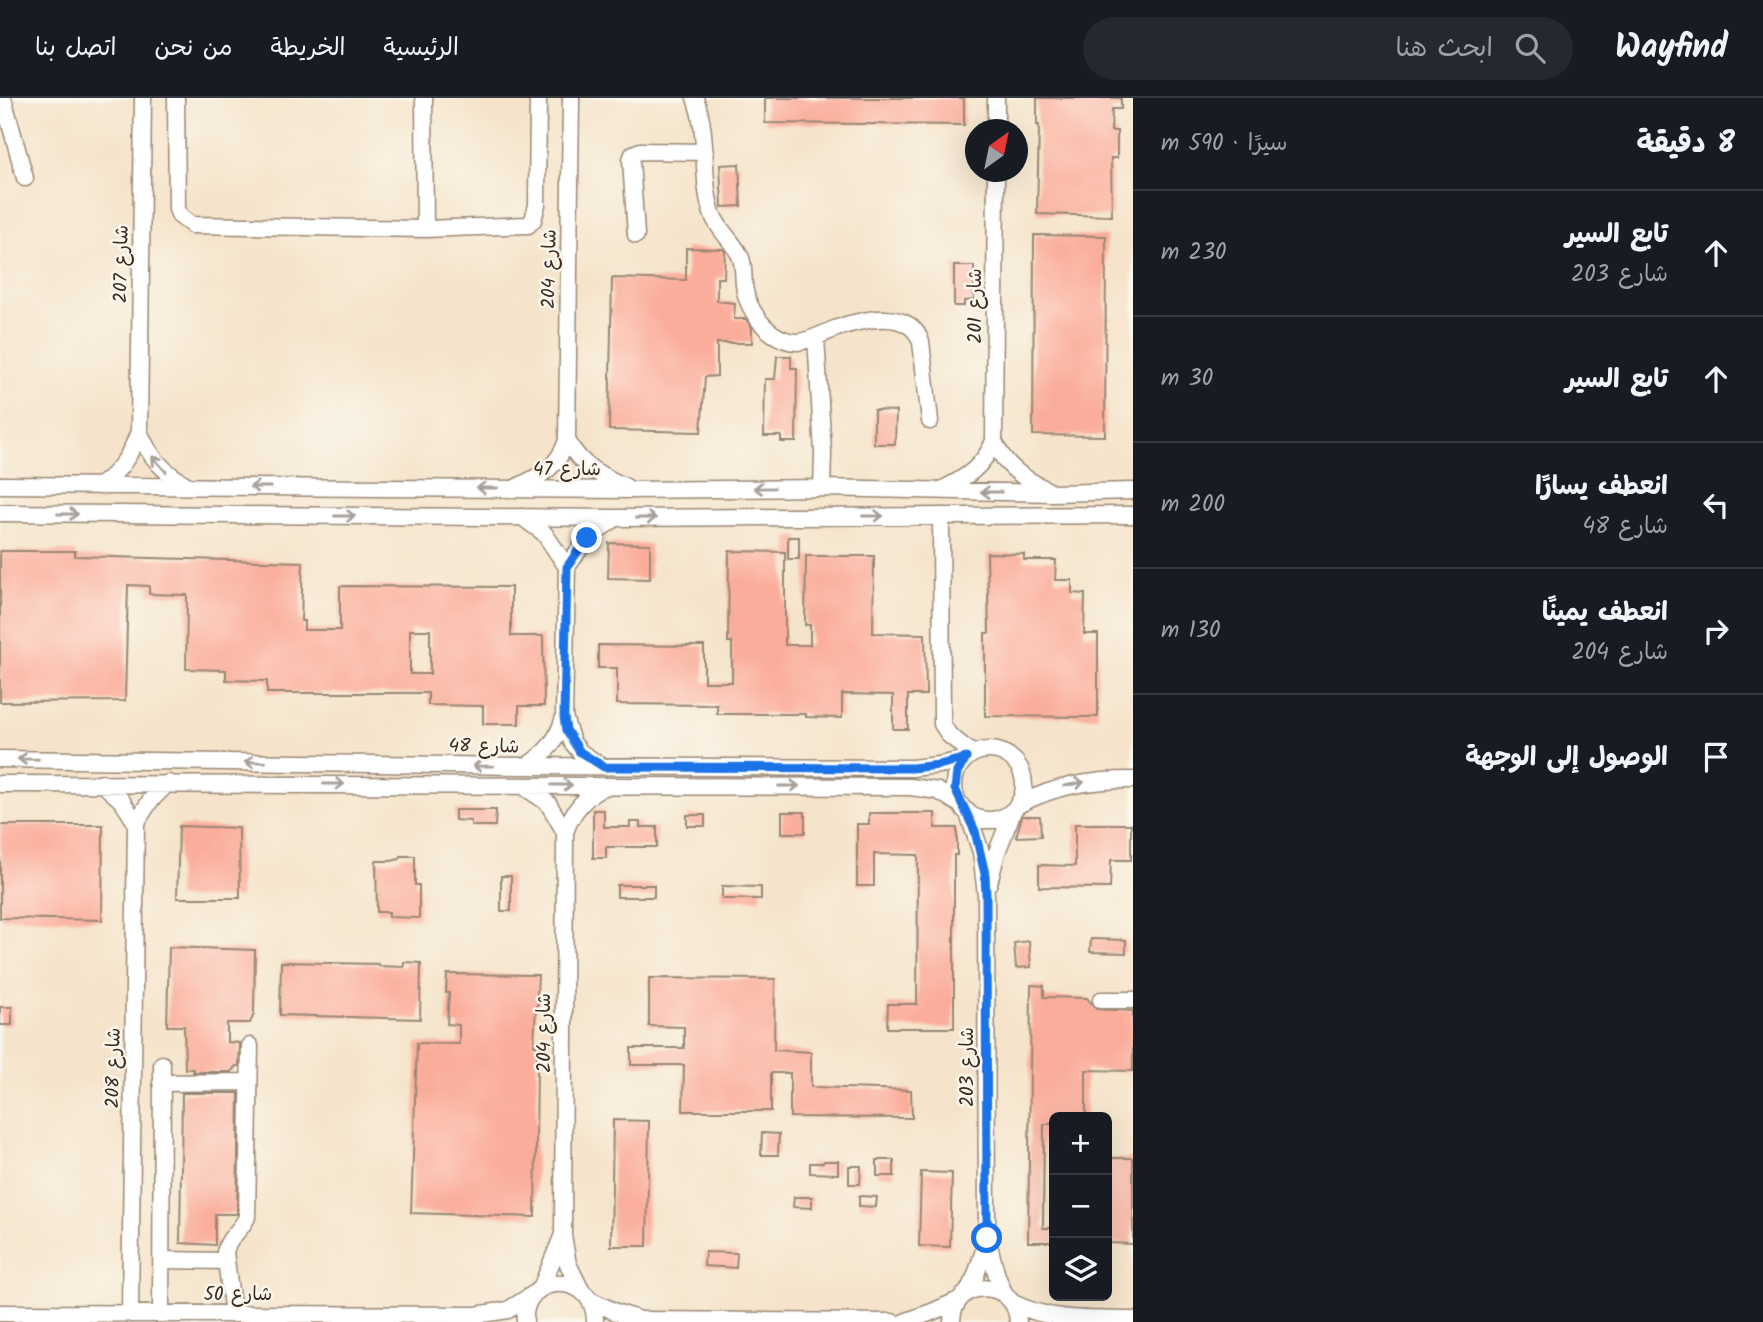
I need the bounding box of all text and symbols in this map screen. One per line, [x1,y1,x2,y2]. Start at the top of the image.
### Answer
search box [1083,17,1573,80]
text: Wayfind [1615,22,1728,75]
text: ابحث هنا [1396,28,1493,70]
text: اتصل بنا [35,29,116,68]
text: من نحن [154,29,233,68]
text: الخريطة [271,29,345,68]
text: الرئيسية [383,29,459,68]
icon: search [1511,29,1549,67]
north arrow [965,119,1028,182]
text: 8 دقيقة [1637,120,1735,168]
text: سيرًا · 590 m [1161,126,1288,162]
text: تابع السير [1565,214,1668,256]
street label: شارع 207 [106,225,138,303]
street label: شارع 204 [534,229,566,309]
icon: ahead [1697,234,1735,272]
text: 230 m [1161,235,1227,271]
text: شارع 203 [1571,257,1668,293]
street label: شارع 201 [961,268,991,344]
text: تابع السير [1565,359,1668,401]
icon: ahead [1697,360,1735,398]
text: 30 m [1161,361,1213,397]
one-way arrow [151,455,167,473]
street label: شارع 47 [533,455,601,485]
text: انعطف يسارًا [1535,466,1668,508]
one-way arrow [249,480,272,494]
one-way arrow [753,481,776,495]
one-way arrow [476,482,499,495]
one-way arrow [980,485,1003,499]
icon: left [1697,486,1735,524]
text: 200 m [1161,487,1225,523]
one-way arrow [56,507,79,521]
one-way arrow [333,509,356,523]
text: شارع 48 [1582,509,1668,545]
one-way arrow [861,510,884,523]
one-way arrow [634,511,657,525]
route end [571,522,602,553]
text: انعطف يمينًا [1542,592,1668,634]
icon: right [1697,612,1735,650]
text: 130 m [1161,613,1220,649]
text: شارع 204 [1571,635,1668,671]
street label: شارع 48 [448,731,520,763]
text: الوصول إلى الوجهة [1465,737,1668,779]
icon: arrive [1697,738,1735,776]
one-way arrow [16,752,39,766]
one-way arrow [244,756,267,769]
one-way arrow [471,759,494,773]
one-way arrow [323,777,346,791]
one-way arrow [1062,777,1085,791]
one-way arrow [550,778,573,792]
one-way arrow [778,779,801,793]
street label: شارع 204 [530,993,560,1073]
street label: شارع 208 [98,1027,130,1109]
street label: شارع 203 [953,1027,983,1107]
map controls [1049,1112,1112,1301]
button: + [1049,1112,1112,1175]
button: − [1049,1175,1112,1238]
route start [971,1222,1002,1253]
button: layers [1049,1238,1112,1301]
street label: شارع 50 [204,1280,272,1310]

